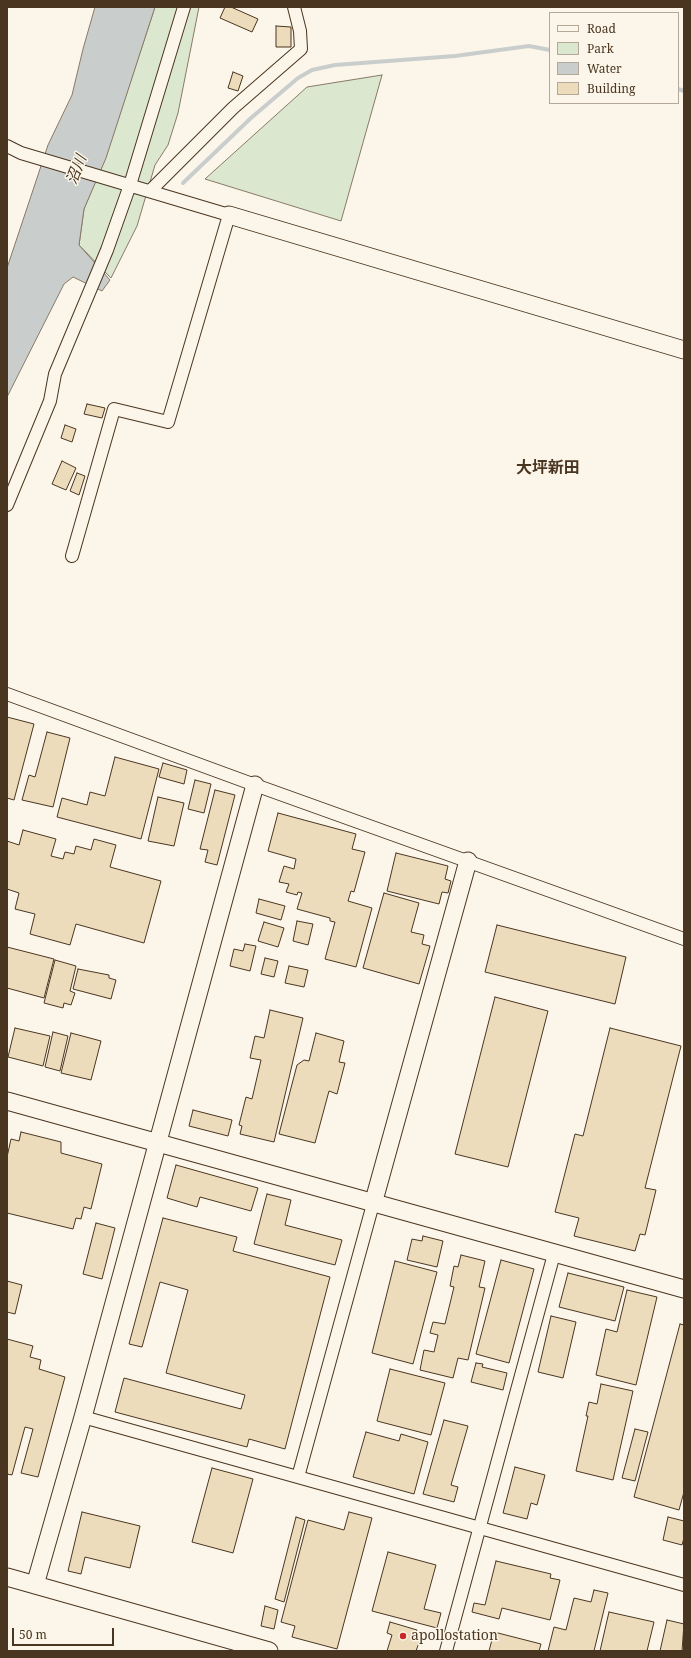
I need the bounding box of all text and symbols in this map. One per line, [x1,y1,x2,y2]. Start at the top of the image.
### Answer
legend [549,12,679,104]
text: Road [587,20,616,37]
text: Park [587,40,614,57]
text: Water [587,60,622,77]
text: Building [587,80,635,97]
water label: 沼川 [63,153,91,187]
district label: 大坪新田 [516,458,580,478]
scale bar [14,1620,116,1646]
text: 50 m [19,1626,47,1643]
place label: apollostation [411,1628,498,1644]
marker: apollostation [398,1631,408,1641]

